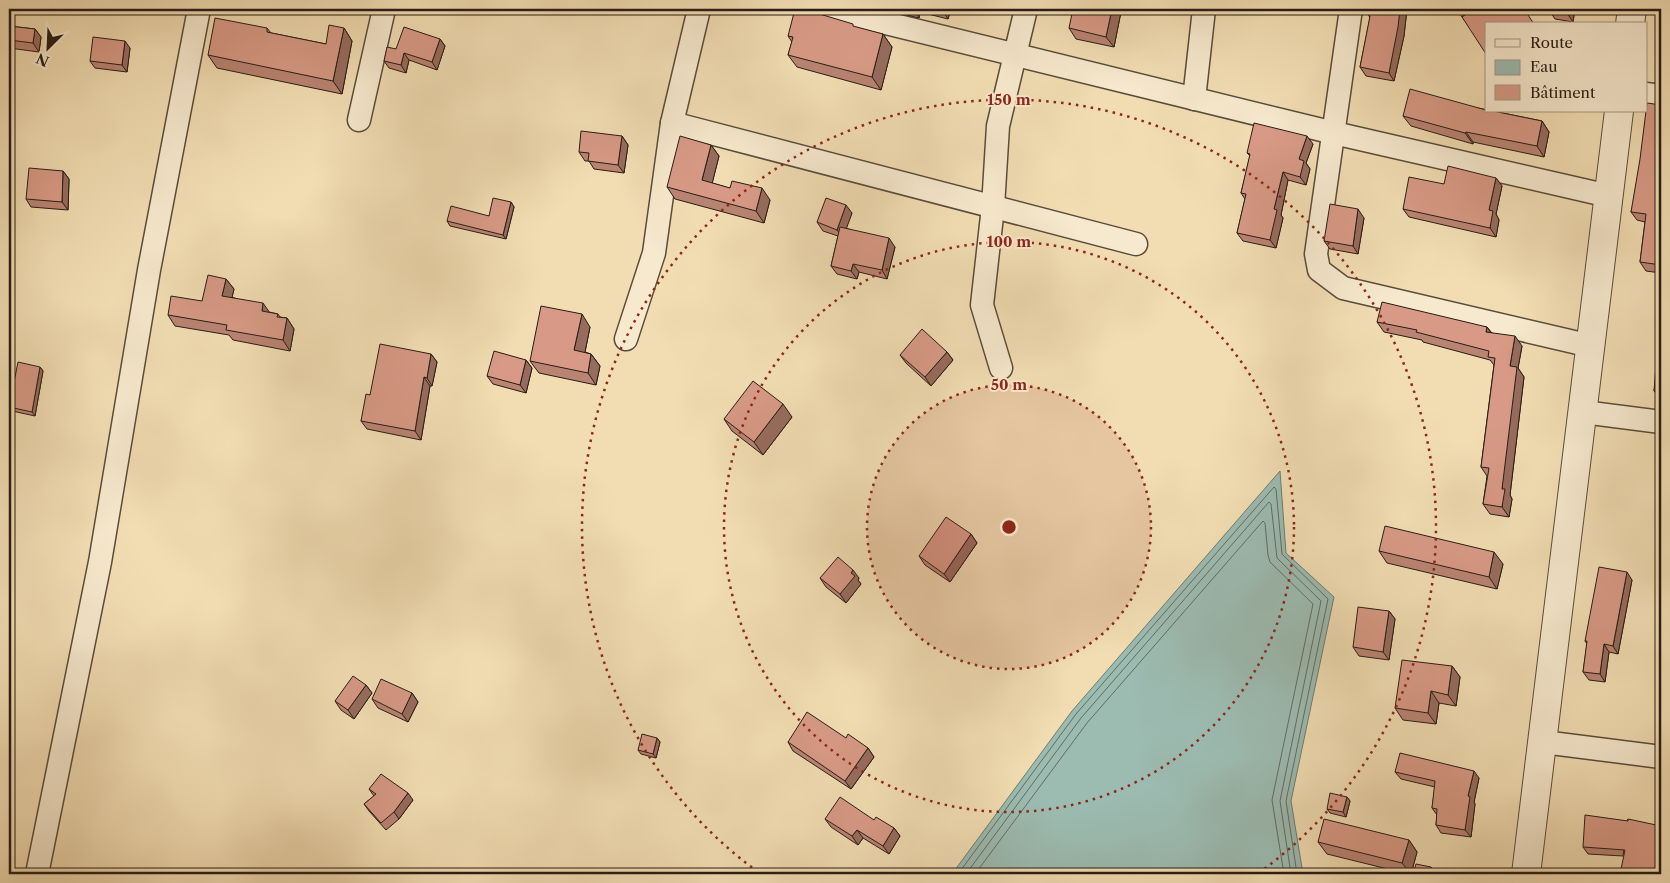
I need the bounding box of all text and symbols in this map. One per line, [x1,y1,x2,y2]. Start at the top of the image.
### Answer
north arrow [22,22,72,72]
legend [1485,22,1648,112]
text: Route [1530,33,1573,52]
text: N [33,49,52,71]
text: Eau [1530,57,1558,76]
text: Bâtiment [1530,83,1596,102]
text: 150 m [987,90,1031,109]
text: 100 m [987,232,1031,251]
text: 50 m [991,375,1027,394]
centre of rings [1000,518,1018,536]

